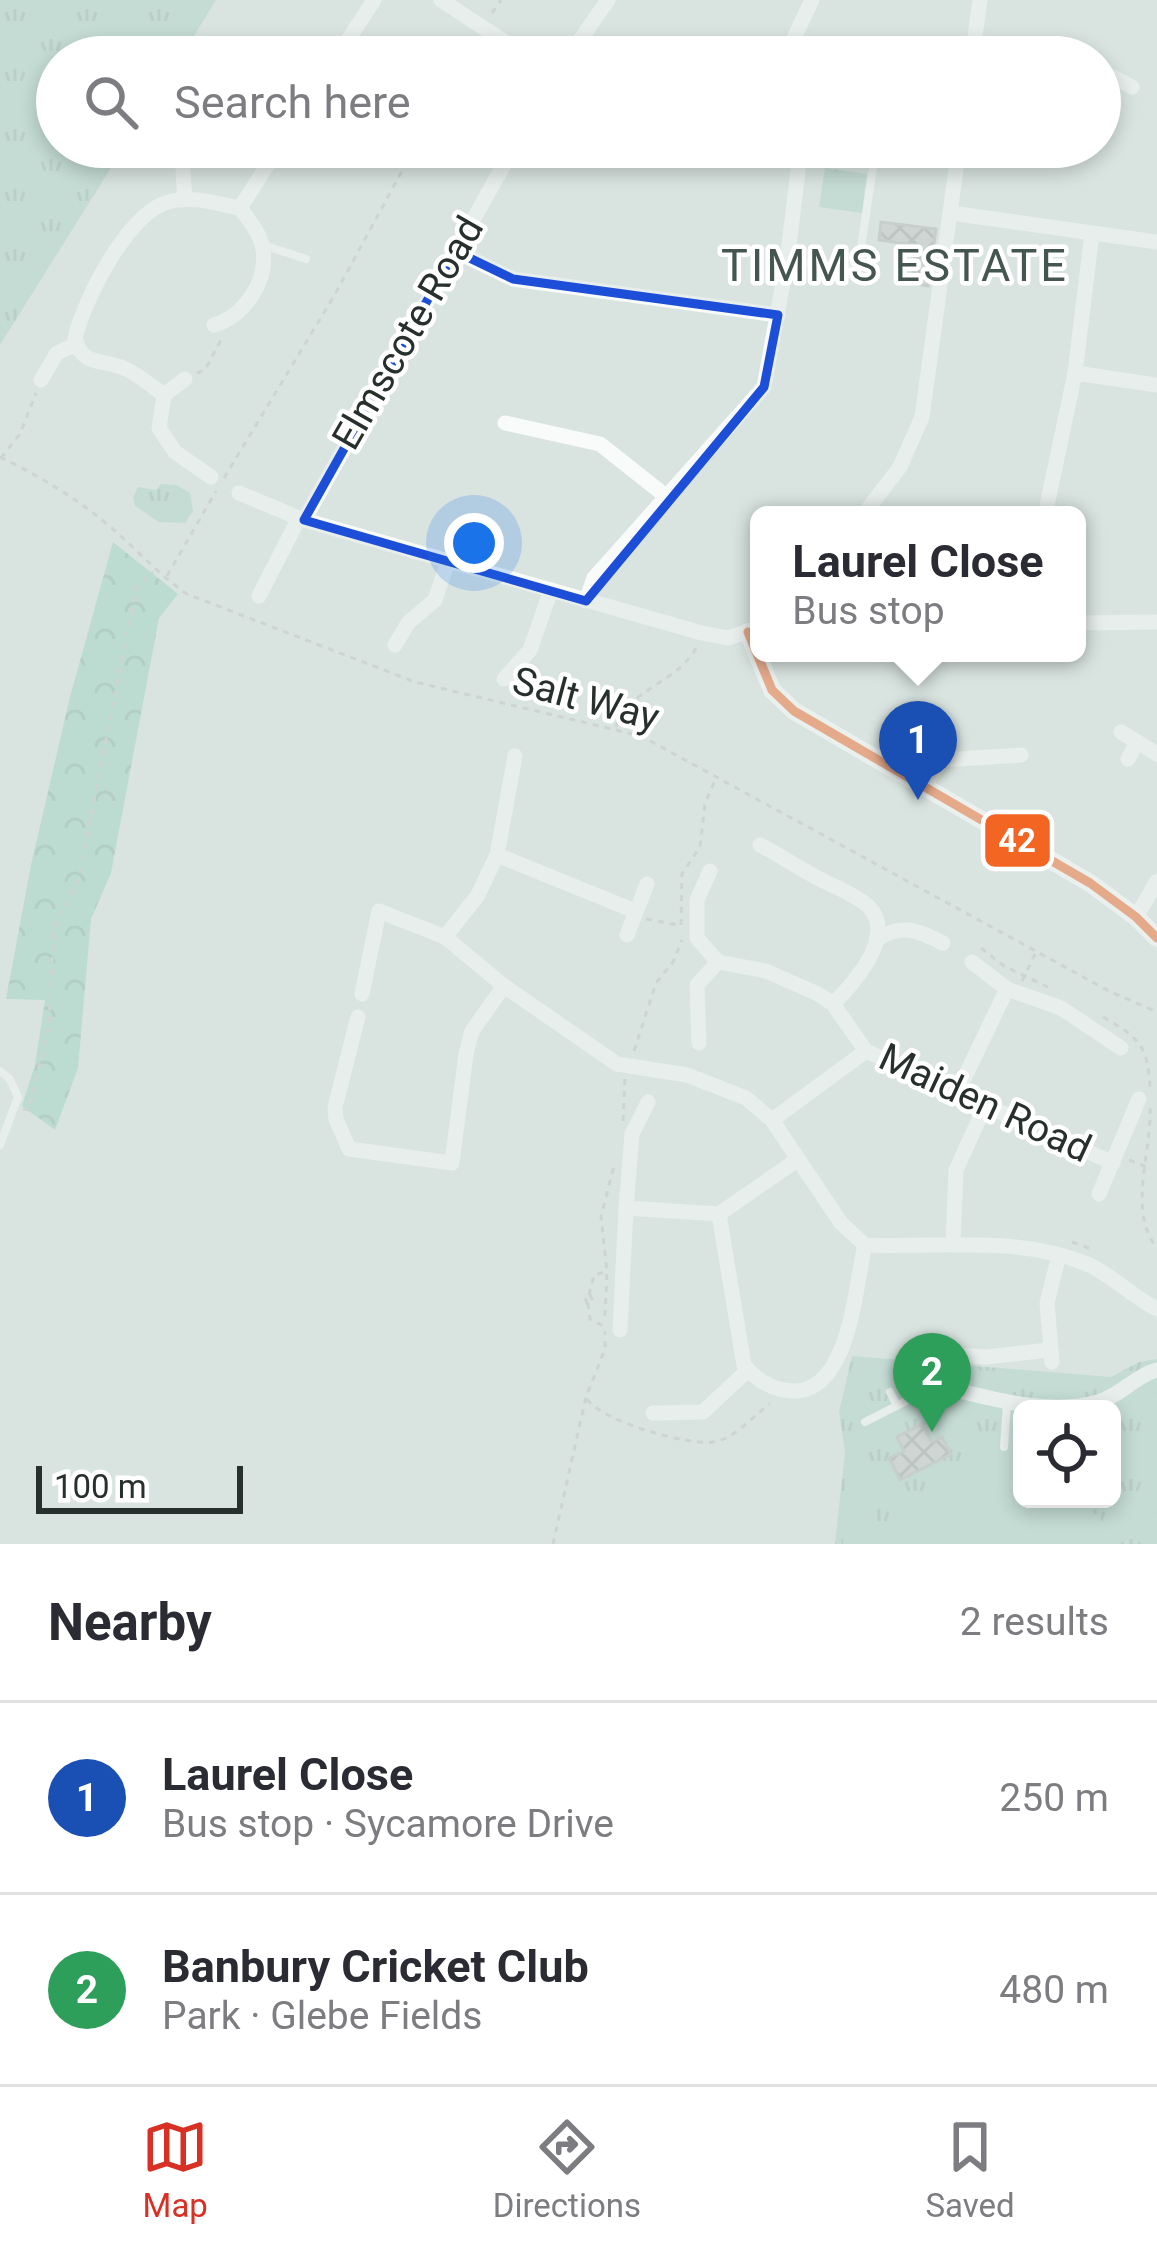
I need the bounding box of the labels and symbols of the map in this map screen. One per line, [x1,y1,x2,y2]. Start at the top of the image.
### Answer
street label: Elmscote Road [323,208,493,458]
district label: TIMMS ESTATE [721,239,1069,292]
your location [444,513,504,573]
street label: Salt Way [508,657,664,741]
pin: 1 [879,701,957,800]
line badge: 42 [983,812,1052,869]
text: 42 [998,821,1036,860]
street label: Maiden Road [872,1034,1098,1172]
pin: 2 [893,1333,971,1432]
scale bar [36,1460,243,1513]

